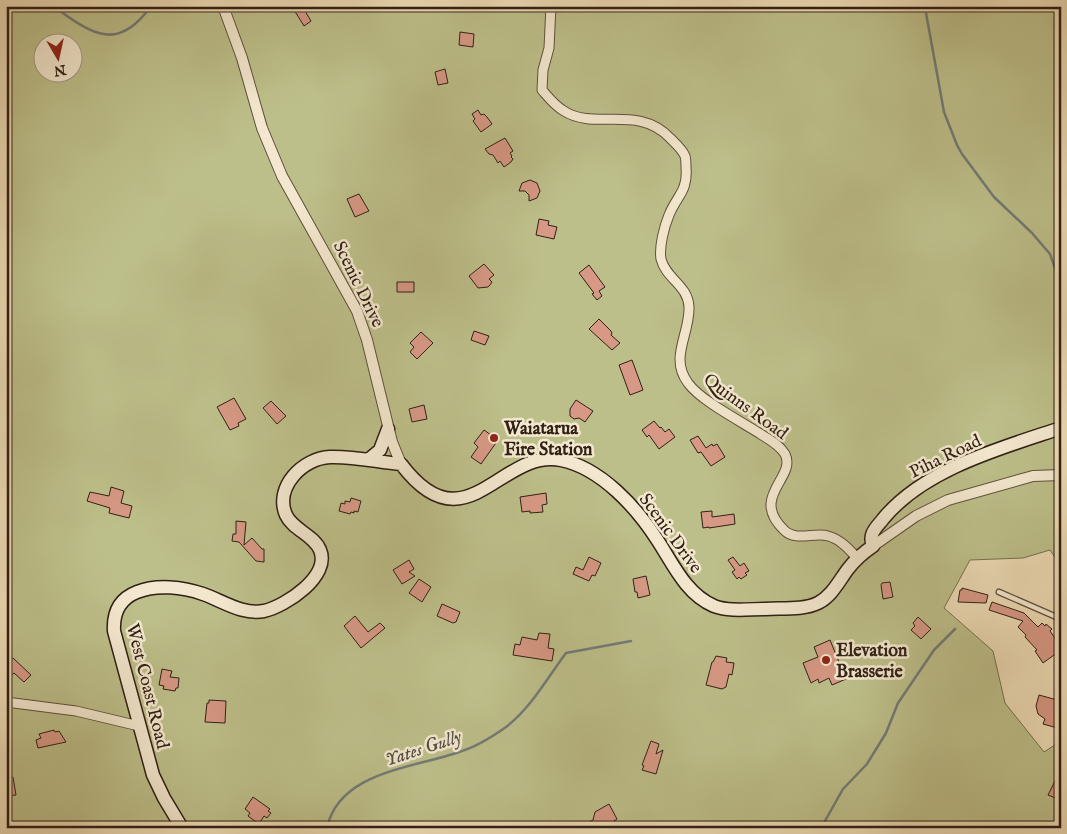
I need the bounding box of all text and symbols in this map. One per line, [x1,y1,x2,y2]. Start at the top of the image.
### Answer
north arrow [32,32,82,82]
text: N [52,60,68,80]
street label: Scenic Drive [327,238,388,332]
street label: Quinns Road [698,369,792,446]
place label: Waiatarua Fire Station [503,418,593,462]
street label: Piha Road [906,430,986,485]
marker: Waiatarua Fire Station [488,432,500,444]
street label: Scenic Drive [633,489,706,578]
street label: West Coast Road [120,621,173,752]
place label: Elevation Brasserie [836,640,908,684]
marker: Elevation Brasserie [820,654,832,666]
water label: Yates Gully [382,725,466,772]

